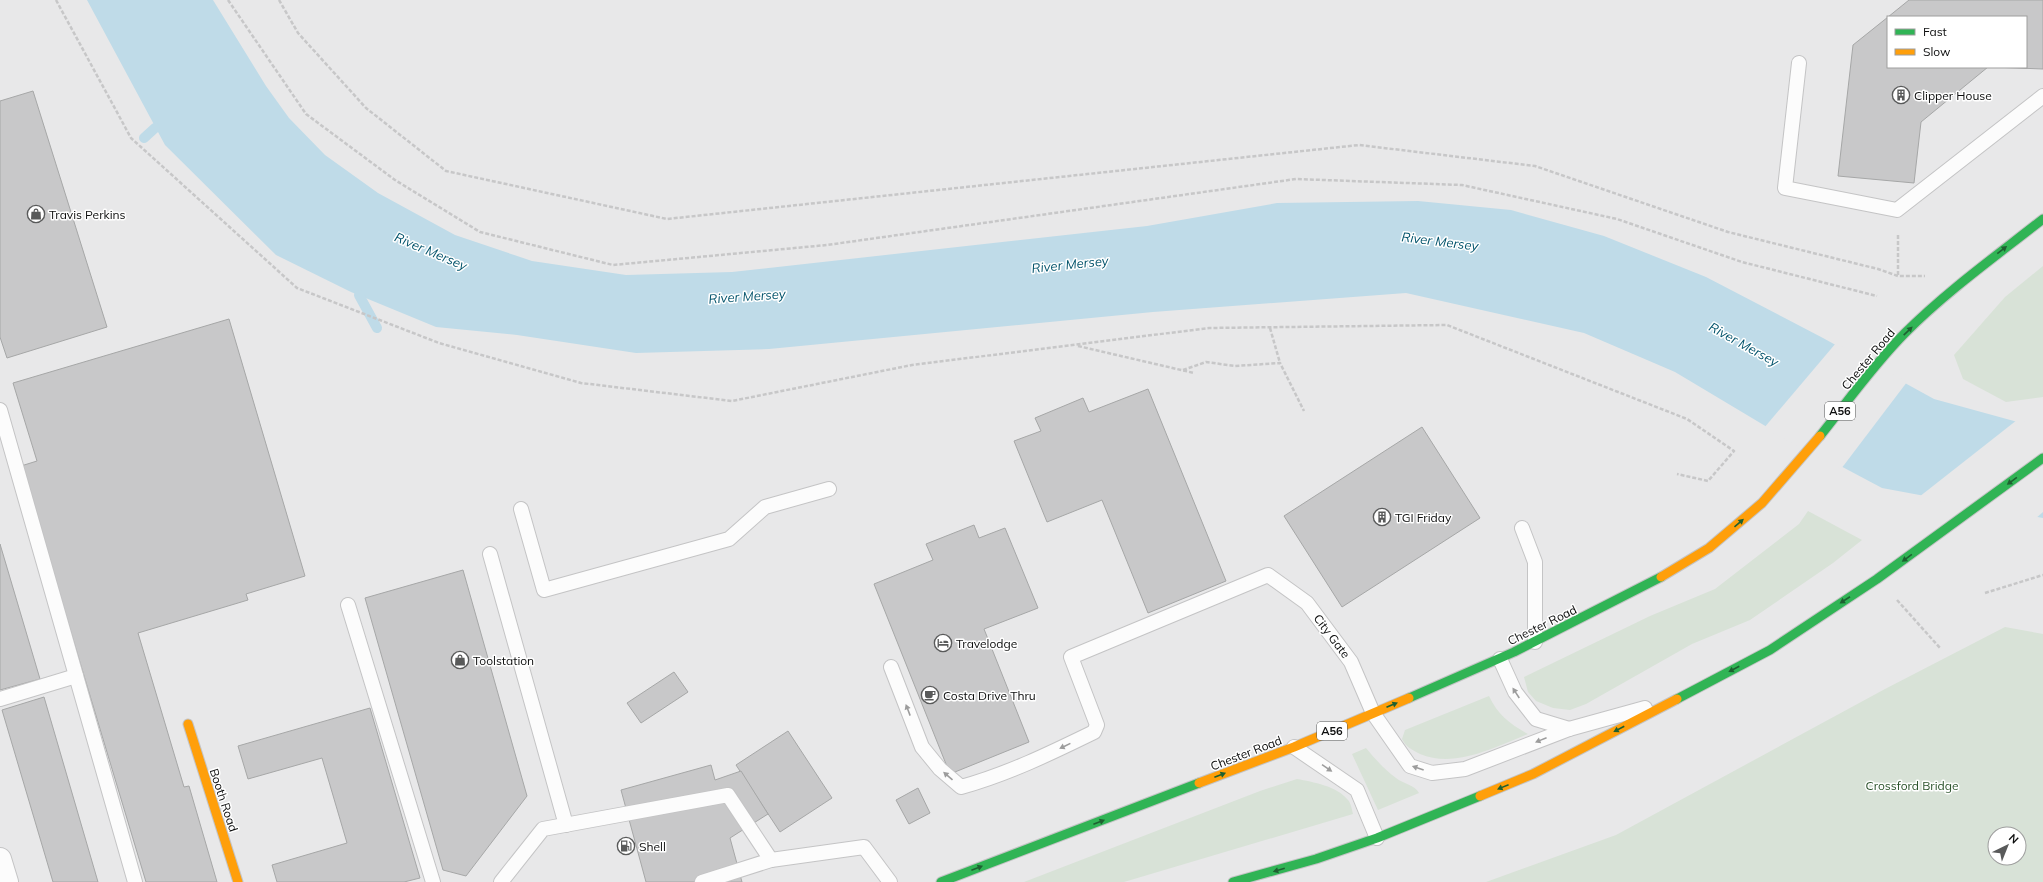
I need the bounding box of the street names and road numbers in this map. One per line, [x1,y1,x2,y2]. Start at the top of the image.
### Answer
street label: Chester Road [1838,325,1898,393]
road number: A56 [1825,402,1855,420]
street label: Chester Road [1505,602,1579,648]
street label: City Gate [1311,611,1353,661]
road number: A56 [1317,722,1347,740]
street label: Chester Road [1208,733,1284,773]
street label: Booth Road [207,766,241,834]

